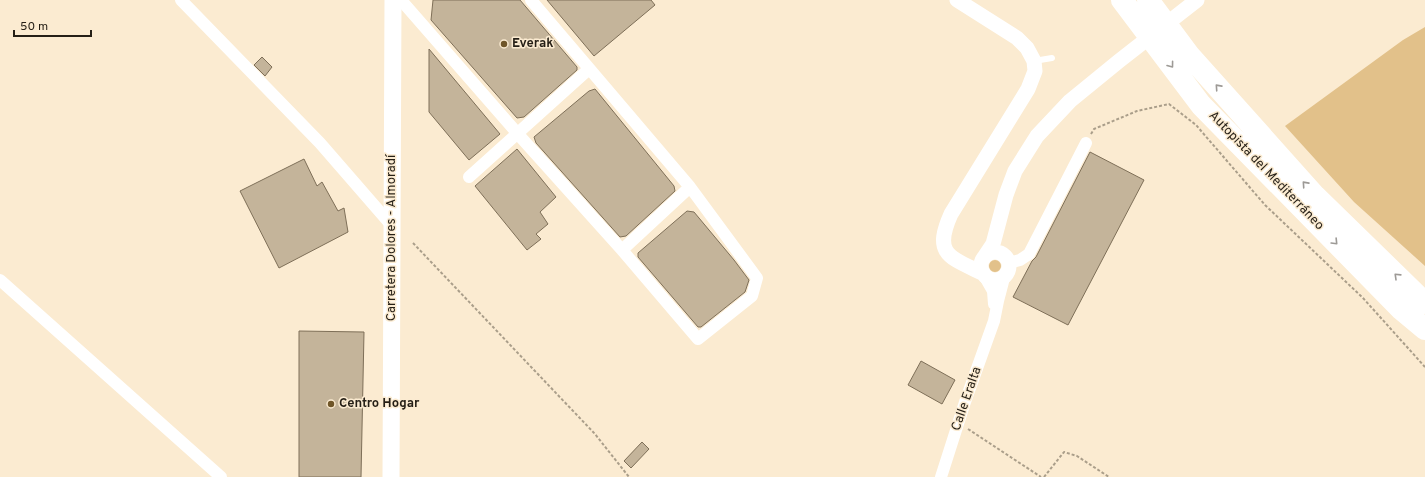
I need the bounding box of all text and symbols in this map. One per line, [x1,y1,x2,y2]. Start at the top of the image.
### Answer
scale bar [14,12,91,38]
text: 50 m [20,19,48,35]
place label: Everak [512,36,554,52]
marker: Everak [499,39,509,49]
one-way arrow [1166,60,1173,67]
one-way arrow [1216,85,1223,92]
street label: Autopista del Mediterráneo [1205,108,1327,234]
street label: Carretera Dolores - Almoradí [384,153,400,321]
one-way arrow [1302,181,1310,189]
one-way arrow [1330,237,1338,245]
one-way arrow [1394,273,1402,281]
street label: Calle Eralta [949,365,985,433]
place label: Centro Hogar [339,396,420,412]
marker: Centro Hogar [326,399,336,409]

